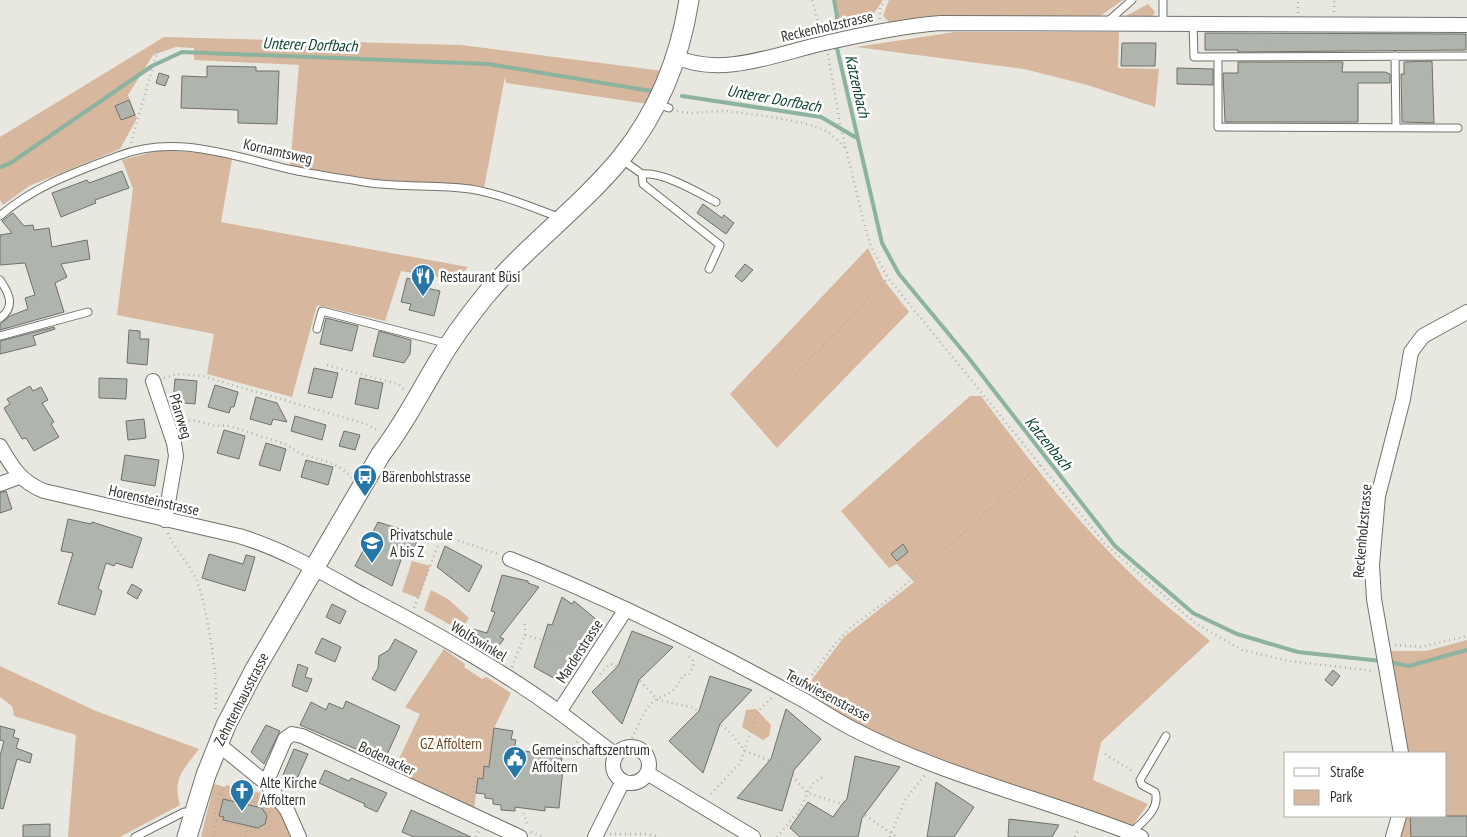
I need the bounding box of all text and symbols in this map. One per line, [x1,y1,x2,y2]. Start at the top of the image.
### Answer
street label: Reckenholzstrasse [779,6,875,46]
water label: Unterer Dorfbach [262,32,359,56]
water label: Katzenbach [841,53,875,120]
water label: Unterer Dorfbach [726,80,823,116]
street label: Kornamtsweg [242,134,314,168]
restaurant icon: Restaurant Büsi [410,263,436,297]
place label: Restaurant Büsi [440,267,520,286]
street label: Pfarrweg [165,391,197,441]
water label: Katzenbach [1021,412,1077,475]
bus stop icon: Bärenbohlstrasse [352,463,378,497]
place label: Bärenbohlstrasse [382,467,471,486]
street label: Horensteinstrasse [107,480,201,520]
street label: Reckenholzstrasse [1348,483,1376,579]
place label: Privatschule A bis Z [390,525,453,561]
school or university icon: Privatschule A bis Z [359,530,385,564]
street label: Marderstrasse [551,616,607,686]
street label: Wolfswinkel [447,617,511,665]
street label: Zehntenhausstrasse [209,649,273,749]
street label: Teufwiesenstrasse [782,665,874,725]
park label: GZ Affoltern [420,734,482,753]
street label: Bodenacker [356,737,419,780]
place label: Gemeinschaftszentrum Affoltern [532,740,650,776]
public building icon: Gemeinschaftszentrum Affoltern [502,745,528,779]
legend [1284,752,1447,817]
text: Straße [1330,762,1364,781]
place label: Alte Kirche Affoltern [260,773,317,809]
church icon: Alte Kirche Affoltern [229,778,255,812]
text: Park [1330,787,1352,806]

